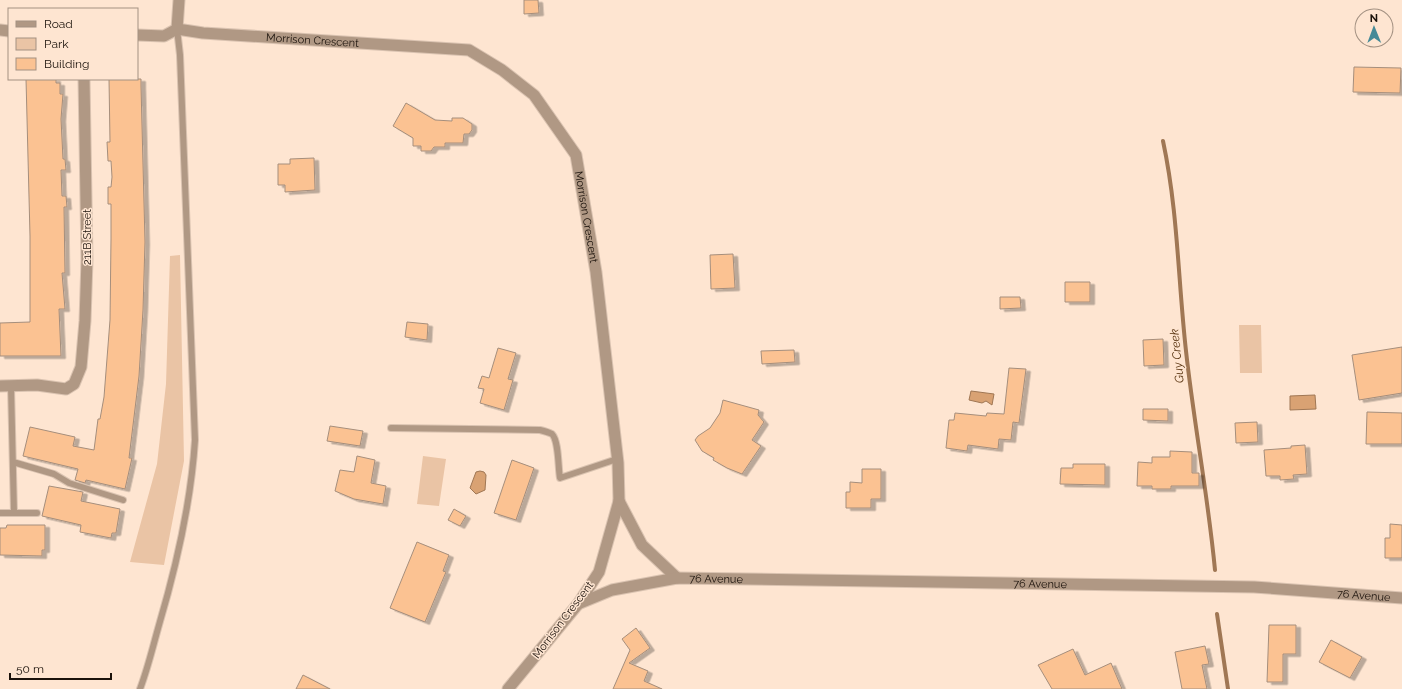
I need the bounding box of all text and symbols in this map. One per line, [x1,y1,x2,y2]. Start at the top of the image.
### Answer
legend [8,8,138,80]
north arrow [1354,8,1394,48]
text: N [1370,12,1378,25]
text: Road [44,17,73,31]
street label: Morrison Crescent [266,31,360,49]
text: Park [44,37,69,51]
text: Building [44,57,90,71]
street label: Morrison Crescent [572,170,601,264]
street label: 211B Street [81,209,94,265]
water label: Guy Creek [1167,327,1187,384]
street label: 76 Avenue [689,572,744,586]
street label: 76 Avenue [1013,577,1068,591]
street label: Morrison Crescent [530,579,596,661]
street label: 76 Avenue [1337,587,1392,604]
scale bar [10,655,111,681]
text: 50 m [16,662,44,676]

